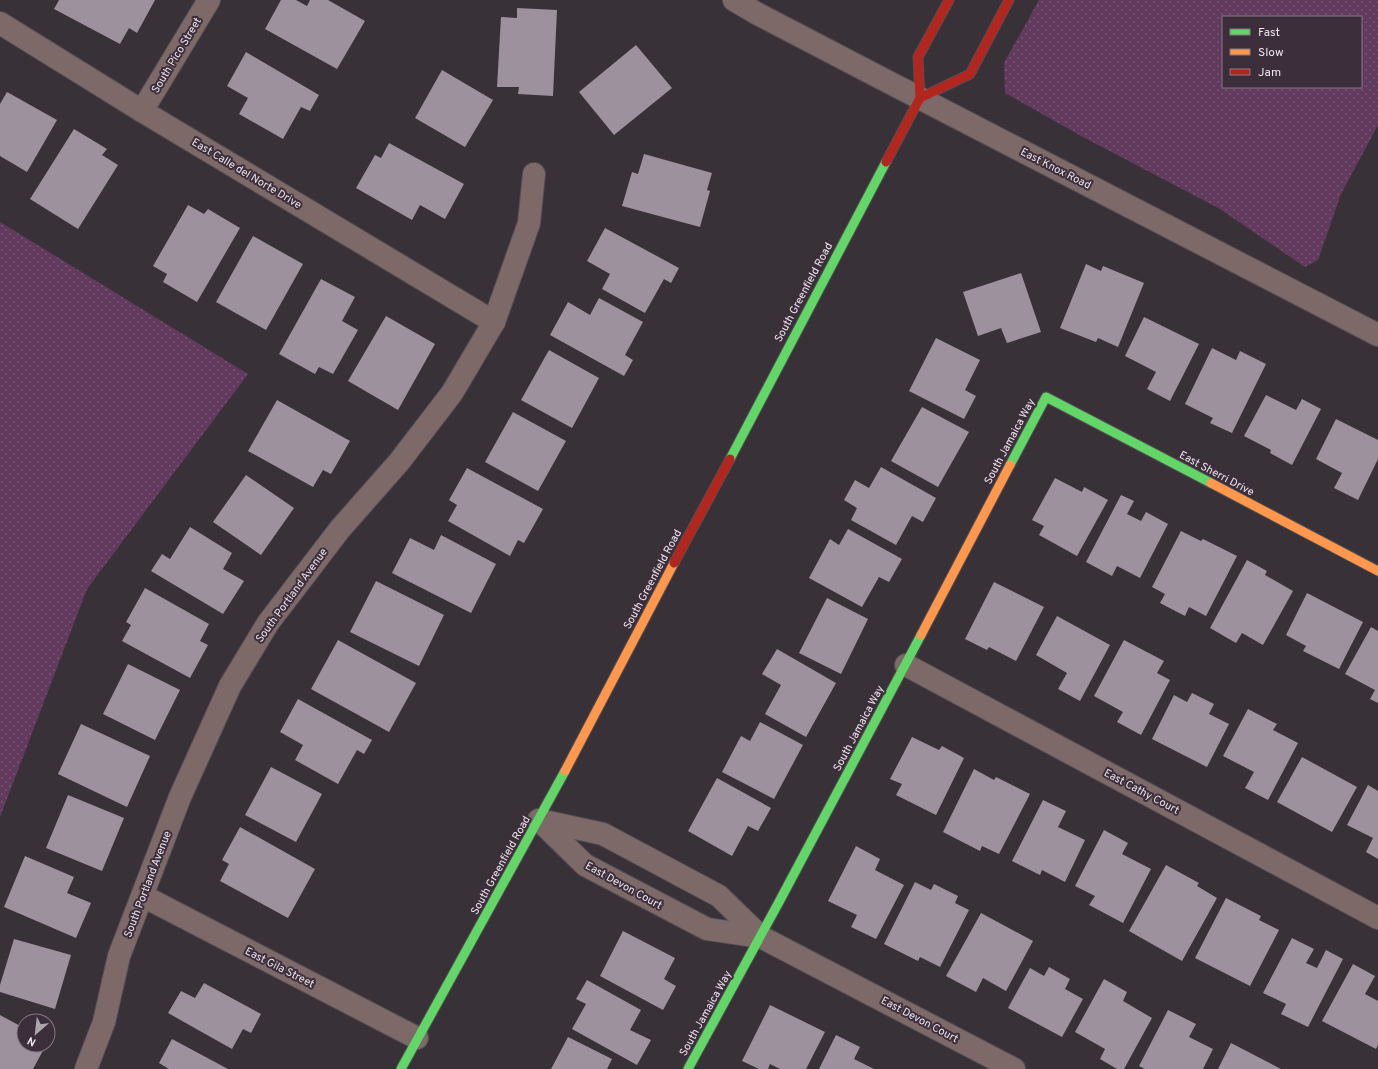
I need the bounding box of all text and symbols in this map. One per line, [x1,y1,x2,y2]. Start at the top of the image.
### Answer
street label: South Pico Street [149,15,205,96]
legend [1222,16,1362,88]
text: Fast [1258,25,1280,41]
text: Slow [1258,45,1284,61]
text: Jam [1258,65,1281,81]
street label: East Calle del Norte Drive [189,135,304,212]
street label: East Knox Road [1018,145,1093,193]
street label: South Greenfield Road [772,240,836,345]
street label: South Jamaica Way [981,396,1039,487]
street label: East Sherri Drive [1177,448,1257,500]
street label: South Greenfield Road [621,527,685,632]
street label: South Portland Avenue [253,546,331,645]
street label: South Jamaica Way [830,683,888,774]
street label: East Cathy Court [1101,766,1182,818]
street label: South Greenfield Road [468,814,534,917]
street label: South Portland Avenue [121,829,175,940]
street label: East Devon Court [583,859,664,913]
street label: East Gila Street [243,944,317,991]
street label: South Jamaica Way [677,968,735,1059]
street label: East Devon Court [878,994,961,1046]
north arrow [16,1013,56,1053]
text: N [25,1033,39,1049]

